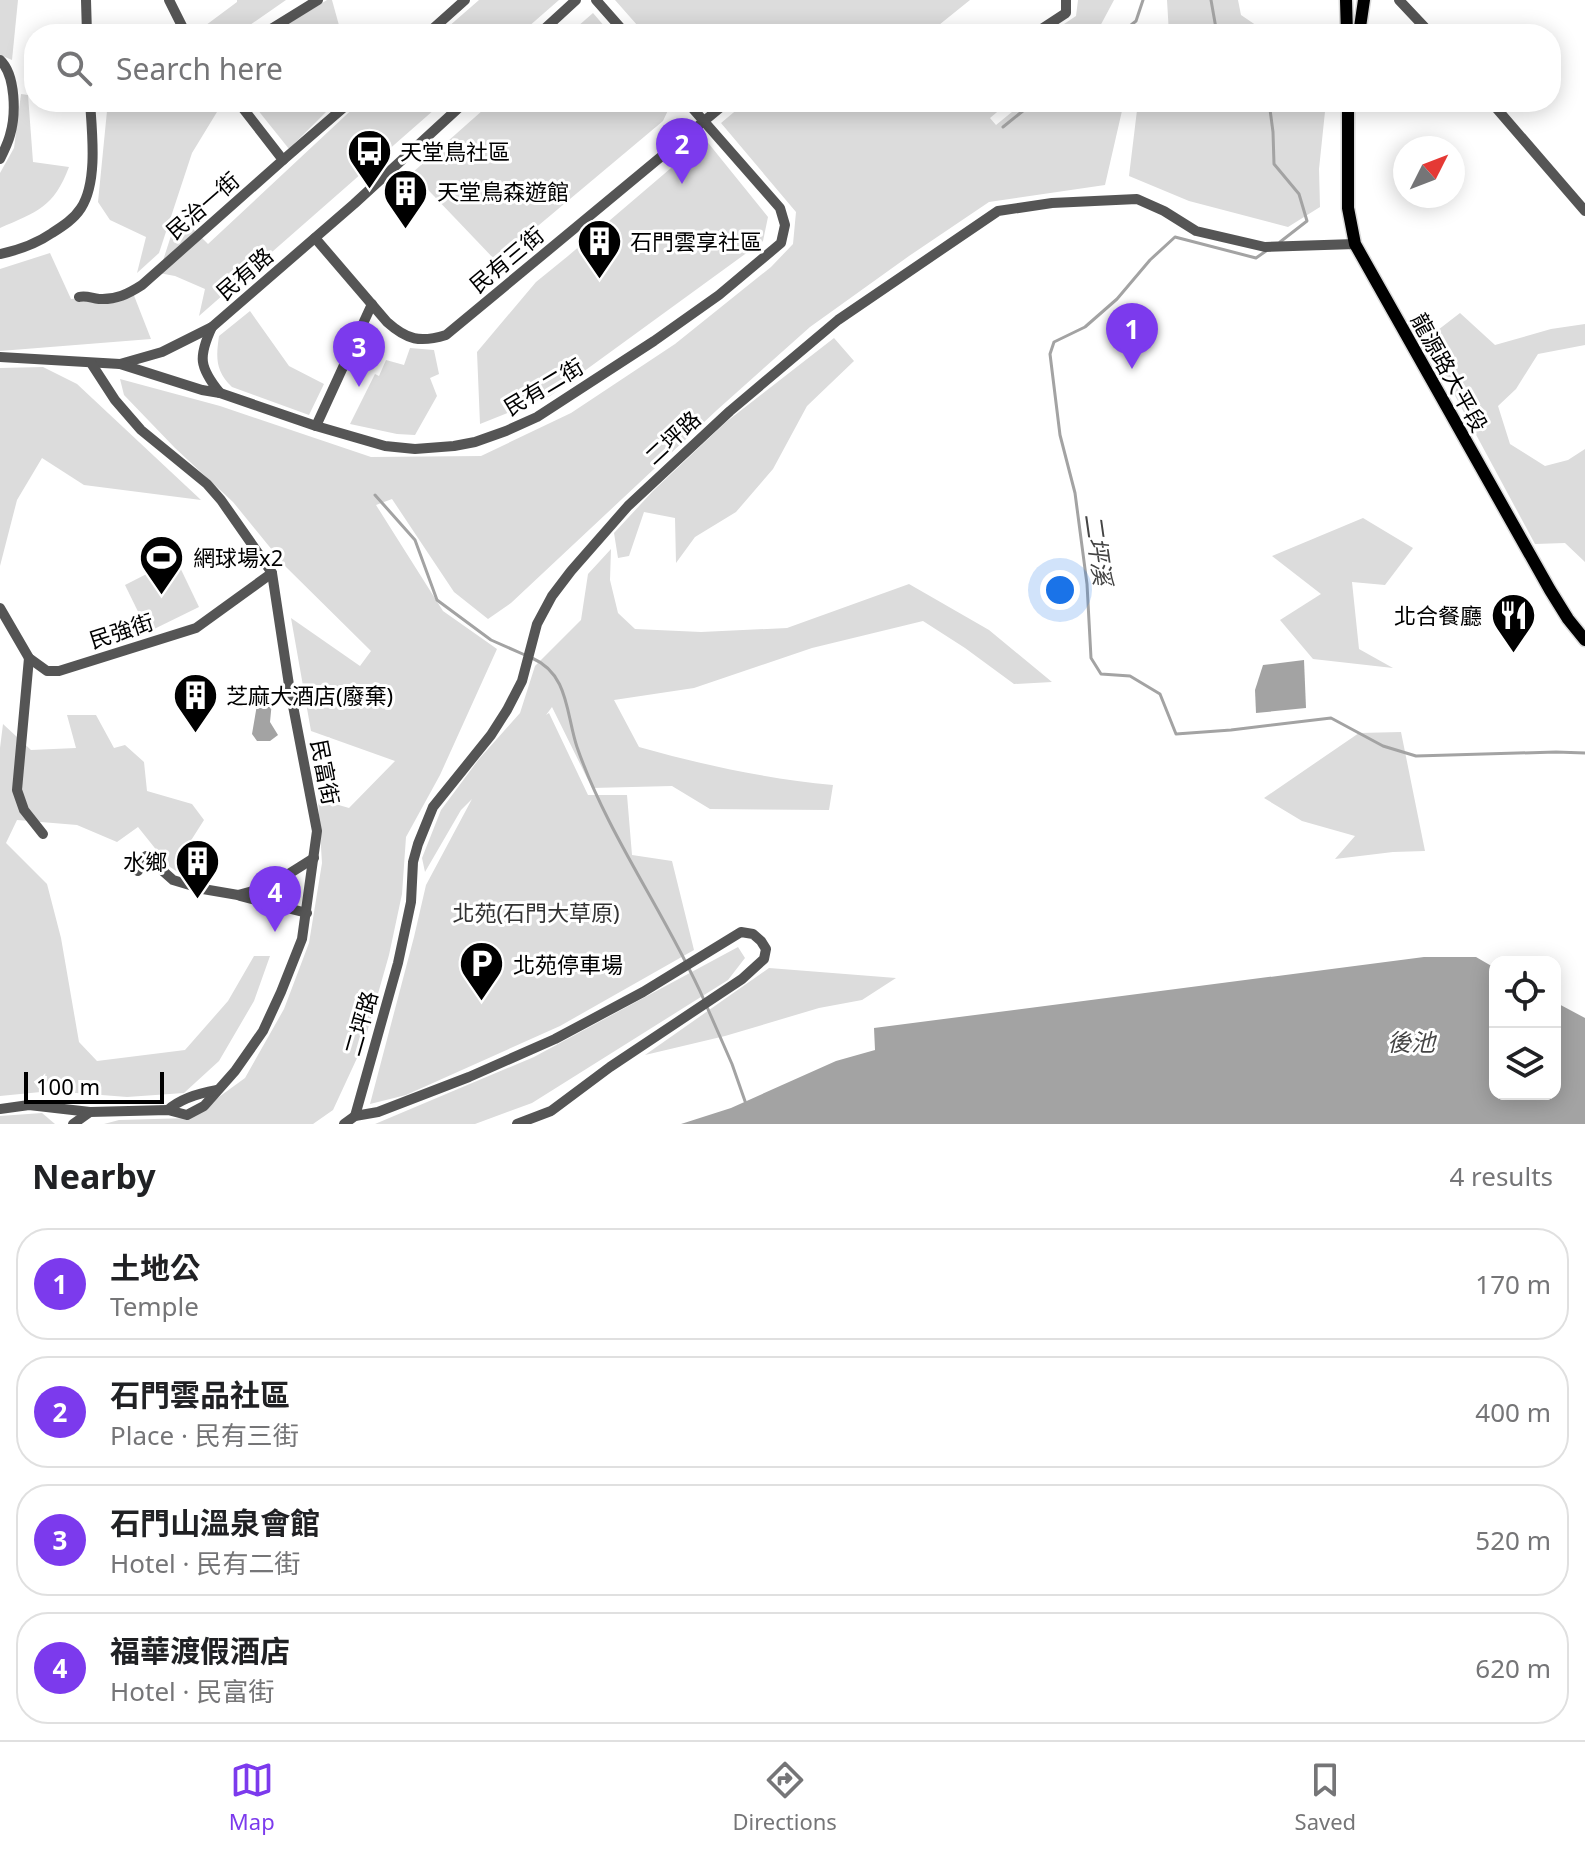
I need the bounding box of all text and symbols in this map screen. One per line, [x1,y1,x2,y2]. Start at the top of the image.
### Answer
search box [24,24,1561,112]
icon: search [52,46,96,90]
text: Search here [116,48,283,89]
pin: 2 [656,118,708,184]
bus stop icon: 天堂鳥社區 [345,127,393,190]
place label: 天堂鳥社區 [400,136,510,166]
north arrow [1393,136,1465,208]
street label: 民治一街 [159,165,245,245]
building icon: 天堂鳥森遊館 [382,167,430,230]
place label: 天堂鳥森遊館 [437,176,569,206]
building icon: 石門雲享社區 [575,217,623,280]
street label: 民有三街 [463,219,549,299]
place label: 石門雲享社區 [630,226,762,256]
street label: 民有路 [209,240,279,306]
pin: 1 [1106,303,1158,369]
street label: 龍源路大平段 [1405,307,1495,437]
pin: 3 [333,321,385,387]
street label: 民有二街 [498,350,588,422]
street label: 二坪路 [638,404,706,470]
water label: 二坪溪 [1078,511,1121,590]
sports icon: 網球場x2 [138,533,186,596]
place label: 網球場x2 [193,542,283,572]
your location [1040,570,1080,610]
restaurant icon: 北合餐廳 [1489,591,1537,654]
place label: 北合餐廳 [1394,600,1482,630]
street label: 民強街 [85,606,157,654]
building icon: 芝麻大酒店(廢棄) [171,671,219,734]
place label: 芝麻大酒店(廢棄) [226,680,393,710]
street label: 民富街 [305,737,347,807]
building icon: 水鄉 [174,837,222,900]
place label: 水鄉 [123,846,167,876]
pin: 4 [249,866,301,932]
park label: 北苑(石門大草原) [452,897,620,927]
parking icon: 北苑停車場 [458,940,506,1003]
place label: 北苑停車場 [513,949,623,979]
map controls [1489,956,1561,1100]
button: locate [1489,956,1561,1028]
street label: 二坪路 [336,987,384,1059]
water label: 後池 [1387,1025,1438,1058]
button: layers [1489,1028,1561,1100]
scale bar [24,1068,164,1104]
text: 100 m [36,1071,100,1101]
text: Nearby [32,1153,156,1199]
text: 4 results [1449,1158,1553,1194]
text: 土地公 [110,1247,200,1288]
text: 1 [53,1266,67,1302]
text: 170 m [1475,1266,1551,1302]
text: Temple [110,1288,199,1324]
text: 石門雲品社區 [110,1374,290,1415]
text: 2 [53,1394,67,1430]
text: 400 m [1475,1394,1551,1430]
text: Place · 民有三街 [110,1417,299,1453]
text: 石門山溫泉會館 [110,1502,320,1543]
text: 3 [53,1522,67,1558]
text: 520 m [1475,1522,1551,1558]
text: Hotel · 民有二街 [110,1545,300,1581]
text: 福華渡假酒店 [110,1630,290,1671]
text: 4 [53,1650,67,1686]
text: 620 m [1475,1650,1551,1686]
text: Hotel · 民富街 [110,1673,274,1709]
tab: Map [229,1758,275,1836]
tab: Directions [732,1758,837,1836]
tab: Saved [1295,1758,1356,1836]

